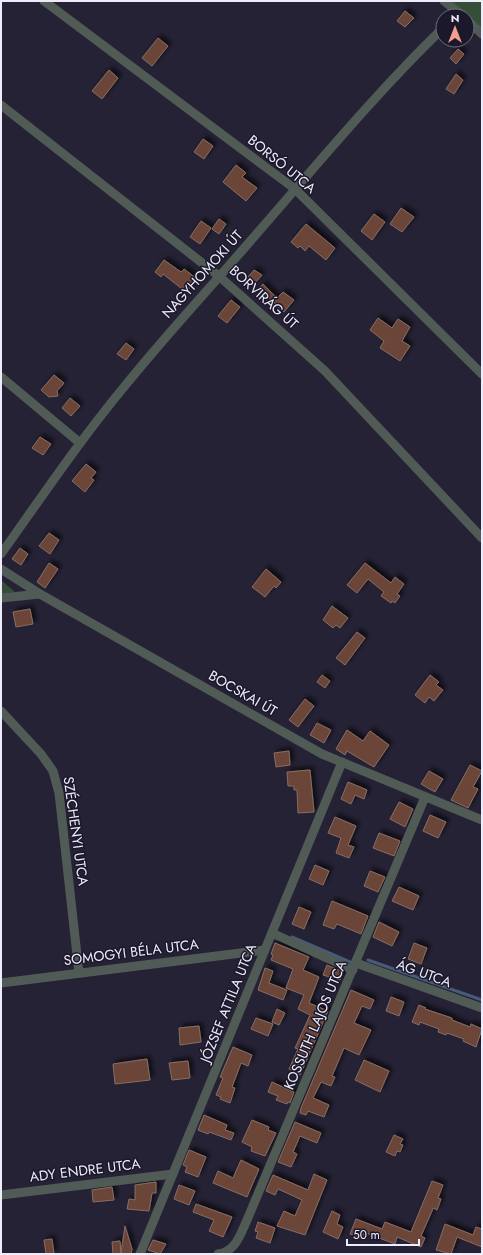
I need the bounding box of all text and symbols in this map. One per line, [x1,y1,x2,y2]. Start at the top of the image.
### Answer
north arrow [435,8,475,48]
text: N [451,10,459,26]
street label: BORSÓ UTCA [244,130,321,198]
street label: NAGYHOMOKI ÚT [157,225,247,322]
street label: BORVIRÁG ÚT [225,261,303,334]
street label: BOCSKAI ÚT [205,665,281,721]
street label: SZÉCHENYI UTCA [58,775,94,888]
street label: SOMOGYI BÉLA UTCA [62,934,200,970]
street label: JÓZSEF ATTILA UTCA [194,940,261,1067]
street label: ÁG UTCA [394,954,455,992]
street label: KOSSUTH LAJOS UTCA [279,957,352,1093]
street label: ADY ENDRE UTCA [28,1153,142,1187]
scale bar [347,1221,419,1247]
text: 50 m [353,1226,380,1244]

